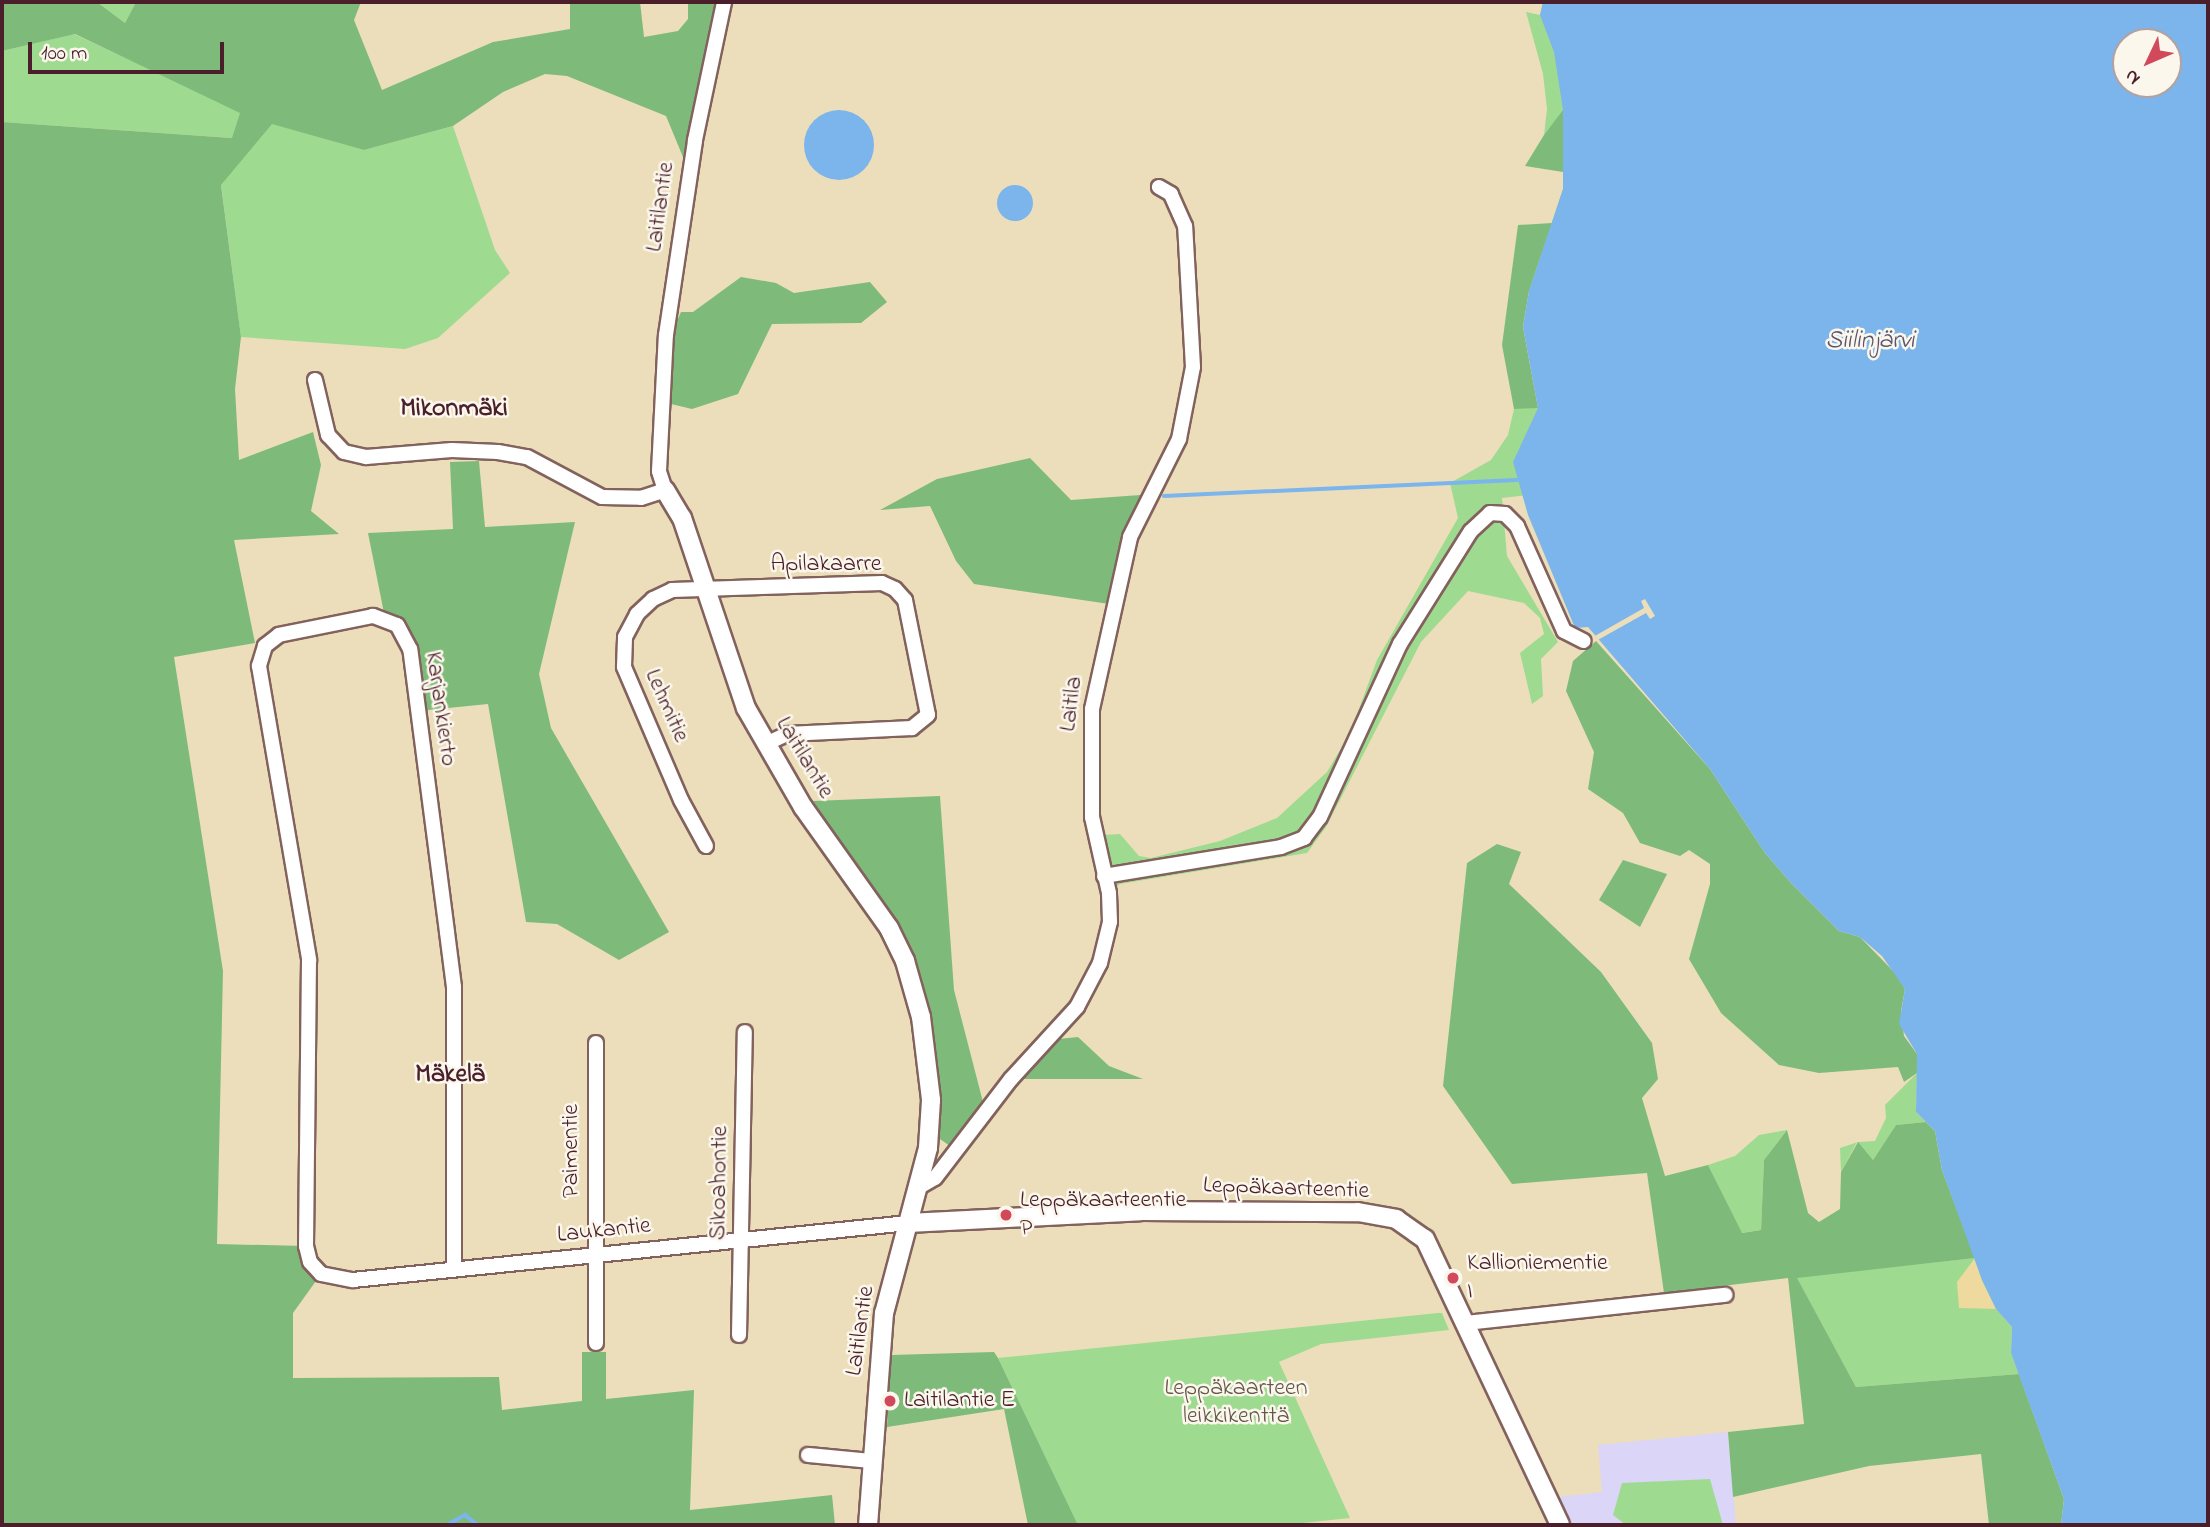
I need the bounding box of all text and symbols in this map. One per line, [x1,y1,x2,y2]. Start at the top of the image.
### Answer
scale bar [32,28,228,72]
north arrow [2112,28,2182,98]
text: 100 m [41,39,87,69]
text: N [2119,63,2147,91]
street label: Laitilantie [640,160,682,254]
water label: Siilinjärvi [1825,326,1915,358]
district label: Mikonmäki [400,394,508,426]
street label: Apilakaarre [770,551,882,579]
street label: Karjankierto [418,650,462,768]
street label: Lehmitie [637,665,695,747]
street label: Laitila [1054,675,1090,733]
street label: Laitilantie [768,712,840,804]
district label: Mäkelä [415,1060,485,1092]
street label: Paimentie [558,1104,586,1198]
street label: Sikoahontie [705,1125,735,1241]
street label: Leppäkaarteentie [1202,1172,1370,1206]
place label: Leppäkaarteentie P [1020,1187,1186,1243]
marker: Leppäkaarteentie P [998,1207,1014,1223]
street label: Laukantie [556,1212,652,1250]
place label: Kallioniementie I [1467,1250,1608,1306]
marker: Kallioniementie I [1445,1270,1461,1286]
street label: Laitilantie [840,1284,882,1378]
park label: Leppäkaarteen leikkikenttä [1164,1375,1308,1431]
place label: Laitilantie E [904,1387,1015,1415]
marker: Laitilantie E [882,1393,898,1409]

